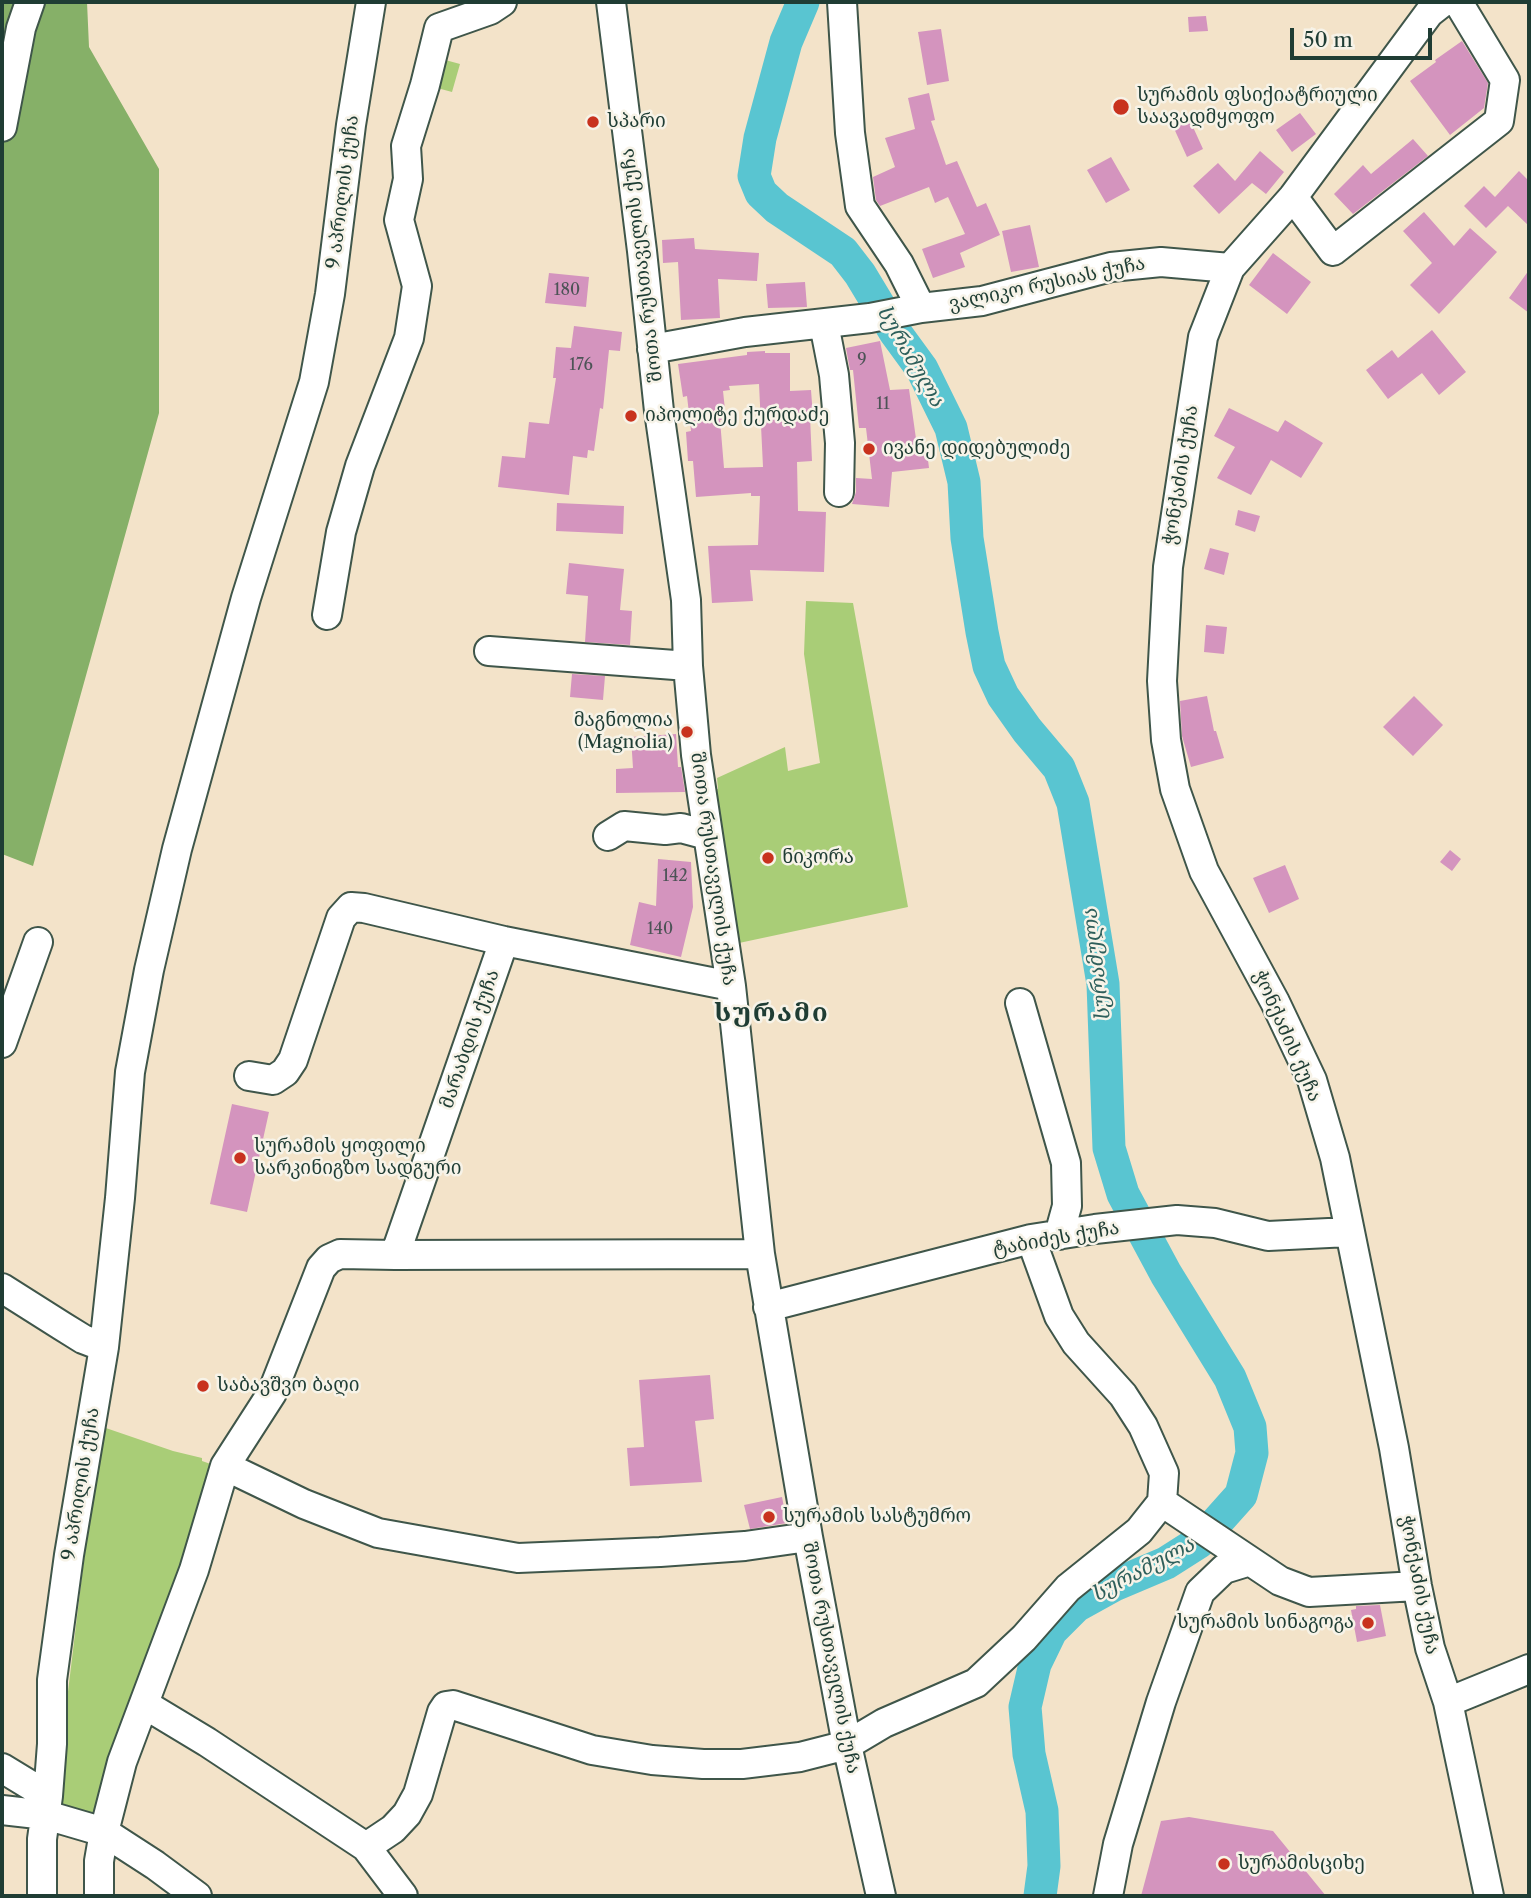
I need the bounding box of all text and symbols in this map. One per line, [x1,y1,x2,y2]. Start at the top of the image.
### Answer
scale bar [1293,14,1435,58]
text: 50 m [1303,27,1353,52]
place label: სურამის ფსიქიატრიული საავადმყოფო [1137,85,1378,129]
marker: სურამის ფსიქიატრიული საავადმყოფო [1111,97,1131,117]
place label: სპარი [607,111,666,133]
street label: 9 აპრილის ქუჩა [322,114,364,270]
marker: სპარი [585,114,601,130]
street label: შოთა რუსთაველის ქუჩა [616,147,668,383]
street label: ვალიკო რუსიას ქუჩა [947,252,1147,316]
house number: 180 [554,280,580,300]
water label: სურამულა [871,301,949,411]
house number: 9 [857,350,867,370]
house number: 176 [569,355,593,375]
house number: 11 [876,394,890,414]
street label: ჭონქაძის ქუჩა [1159,403,1203,547]
place label: იპოლიტე ქურდაძე [645,405,829,427]
marker: იპოლიტე ქურდაძე [623,408,639,424]
place label: ივანე დიდებულიძე [883,438,1070,460]
marker: ივანე დიდებულიძე [861,441,877,457]
place label: მაგნოლია (Magnolia) [574,710,673,754]
marker: მაგნოლია (Magnolia) [679,724,695,740]
street label: შოთა რუსთაველის ქუჩა [685,751,741,987]
place label: ნიკორა [782,847,854,869]
marker: ნიკორა [760,850,776,866]
house number: 142 [662,866,688,886]
water label: სურამულა [1078,907,1116,1023]
house number: 140 [647,919,673,939]
street label: მარაბდის ქუჩა [436,967,504,1111]
street label: ჭონქაძის ქუჩა [1248,967,1326,1105]
district label: სურამი [715,997,829,1029]
place label: სურამის ყოფილი სარკინიგზო სადგური [254,1136,462,1180]
marker: სურამის ყოფილი სარკინიგზო სადგური [232,1150,248,1166]
street label: ტაბიძეს ქუჩა [991,1217,1121,1261]
place label: საბავშვო ბაღი [217,1375,360,1397]
marker: საბავშვო ბაღი [195,1378,211,1394]
street label: 9 აპრილის ქუჩა [58,1406,104,1562]
place label: სურამის სასტუმრო [783,1506,971,1528]
marker: სურამის სასტუმრო [761,1509,777,1525]
street label: ჭონქაძის ქუჩა [1394,1514,1444,1656]
water label: სურამულა [1087,1532,1199,1608]
street label: შოთა რუსთაველის ქუჩა [797,1540,865,1776]
place label: სურამის სინაგოგა [1177,1612,1354,1634]
marker: სურამის სინაგოგა [1360,1615,1376,1631]
place label: სურამისციხე [1238,1853,1365,1875]
marker: სურამისციხე [1216,1856,1232,1872]

